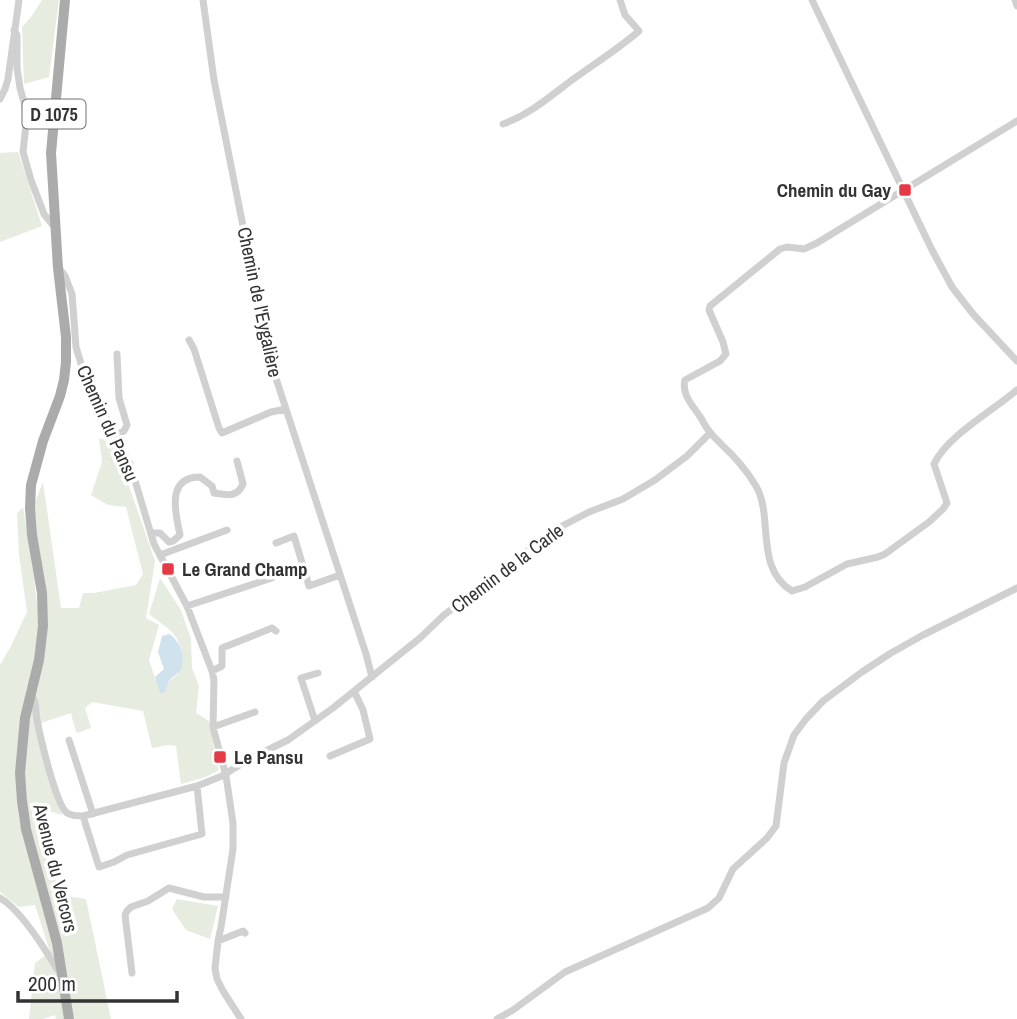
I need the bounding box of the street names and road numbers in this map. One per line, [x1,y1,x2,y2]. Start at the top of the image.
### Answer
road number: D 1075 [22,100,86,128]
street label: Chemin de l'Eygalière [231,225,289,379]
street label: Chemin du Pansu [71,361,145,485]
street label: Chemin de la Carle [446,517,568,619]
street label: Avenue du Vercors [27,800,85,935]

